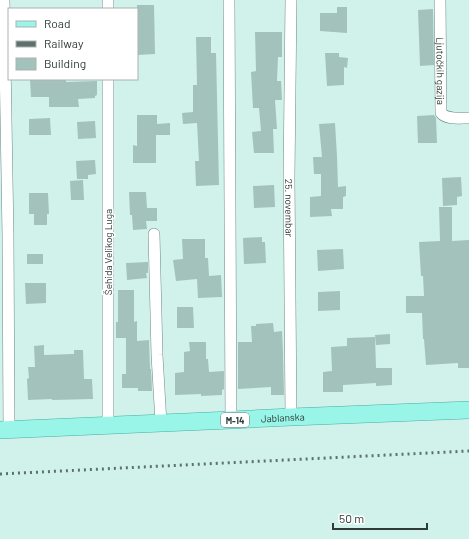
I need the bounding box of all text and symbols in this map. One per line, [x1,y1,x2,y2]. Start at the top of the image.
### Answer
legend [8,8,138,80]
text: Road [44,16,71,30]
text: Railway [44,36,84,50]
street label: Ljutočkih gazija [434,37,447,105]
text: Building [44,56,86,70]
street label: 25. novembar [283,179,296,238]
street label: Šehida Velikog Luga [102,209,114,295]
street label: Jablanska [260,410,305,425]
road number: M-14 [221,413,249,427]
scale bar [333,505,427,531]
text: 50 m [339,511,364,525]

